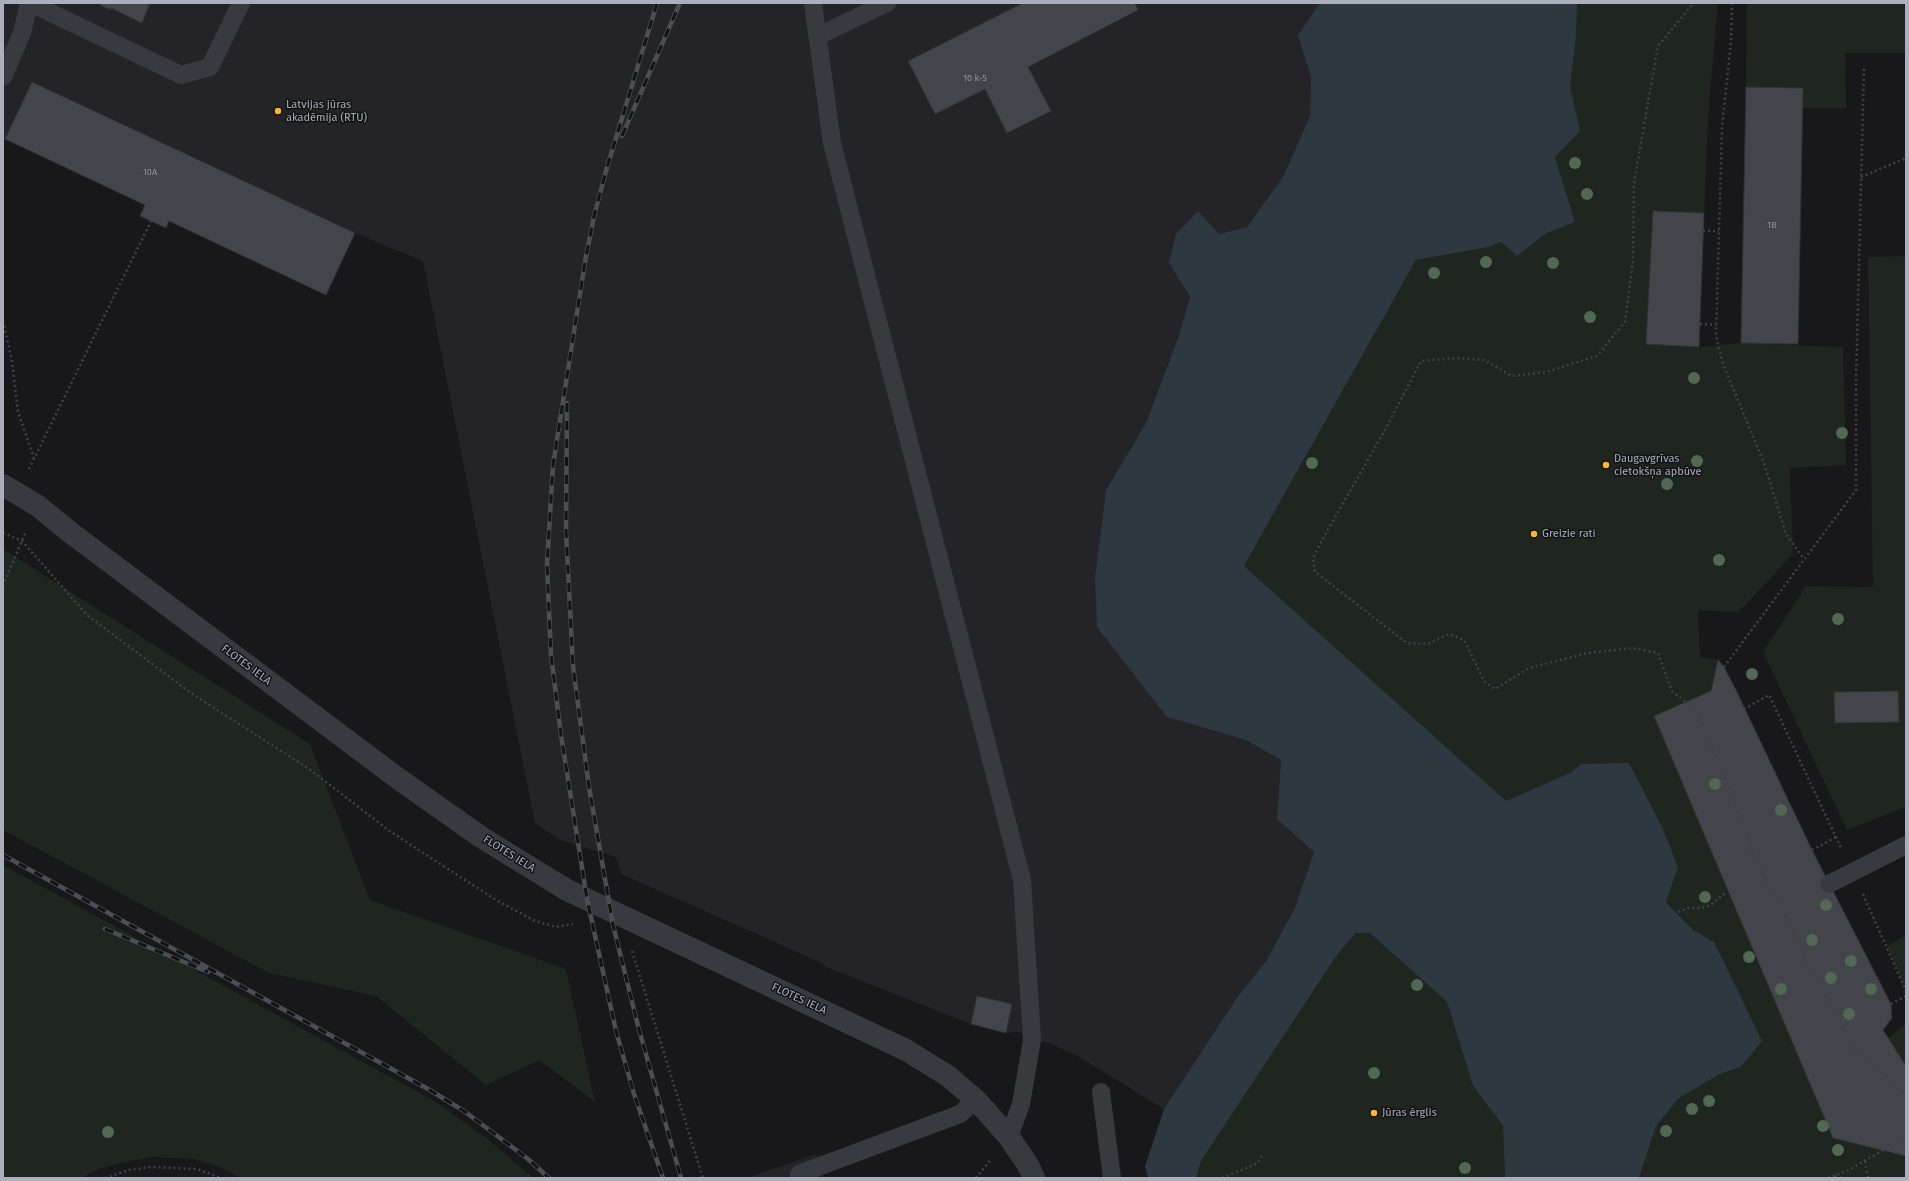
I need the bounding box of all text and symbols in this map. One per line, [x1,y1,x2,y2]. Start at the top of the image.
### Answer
house number: 10 k-5 [963,73,987,83]
place label: Latvijas jūras akadēmija (RTU) [286,98,367,124]
marker: Latvijas jūras akadēmija (RTU) [273,106,283,116]
house number: 10A [143,167,157,177]
house number: 1B [1767,220,1777,230]
place label: Daugavgrīvas cietokšņa apbūve [1614,452,1701,478]
marker: Daugavgrīvas cietokšņa apbūve [1601,460,1611,470]
place label: Greizie rati [1542,527,1596,541]
marker: Greizie rati [1529,529,1539,539]
street label: FLOTES IELA [219,642,273,688]
street label: FLOTES IELA [481,833,537,875]
street label: FLOTES IELA [770,981,828,1017]
place label: Jūras ērglis [1382,1106,1437,1120]
marker: Jūras ērglis [1369,1108,1379,1118]

